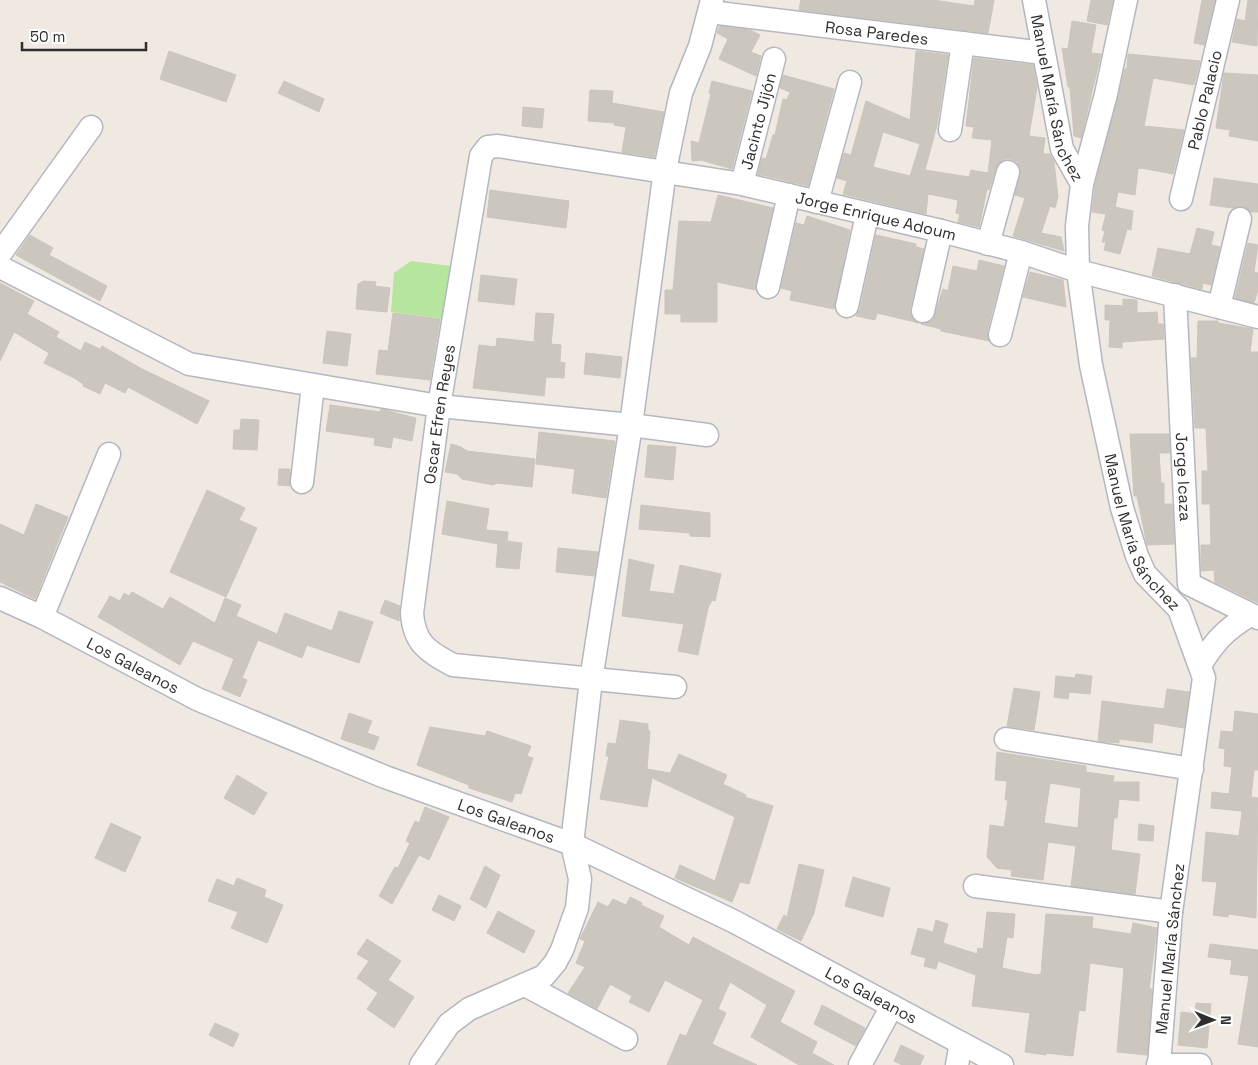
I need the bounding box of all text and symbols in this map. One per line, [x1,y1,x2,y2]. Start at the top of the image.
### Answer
street label: Manuel María Sánchez [1026,13,1089,185]
street label: Rosa Paredes [824,16,930,49]
scale bar [22,20,146,52]
text: 50 m [30,27,65,46]
street label: Pablo Palacio [1183,48,1226,152]
street label: Jacinto Jijón [736,70,781,172]
street label: Jorge Enrique Adoum [794,187,959,245]
street label: Oscar Efren Reyes [418,343,460,485]
street label: Jorge Icaza [1171,432,1196,522]
street label: Manuel María Sánchez [1100,452,1185,615]
street label: Los Galeanos [83,632,183,698]
street label: Los Galeanos [455,793,558,848]
street label: Manuel María Sánchez [1151,862,1189,1036]
street label: Los Galeanos [822,962,921,1028]
north arrow [1188,995,1238,1045]
text: N [1217,1015,1235,1025]

